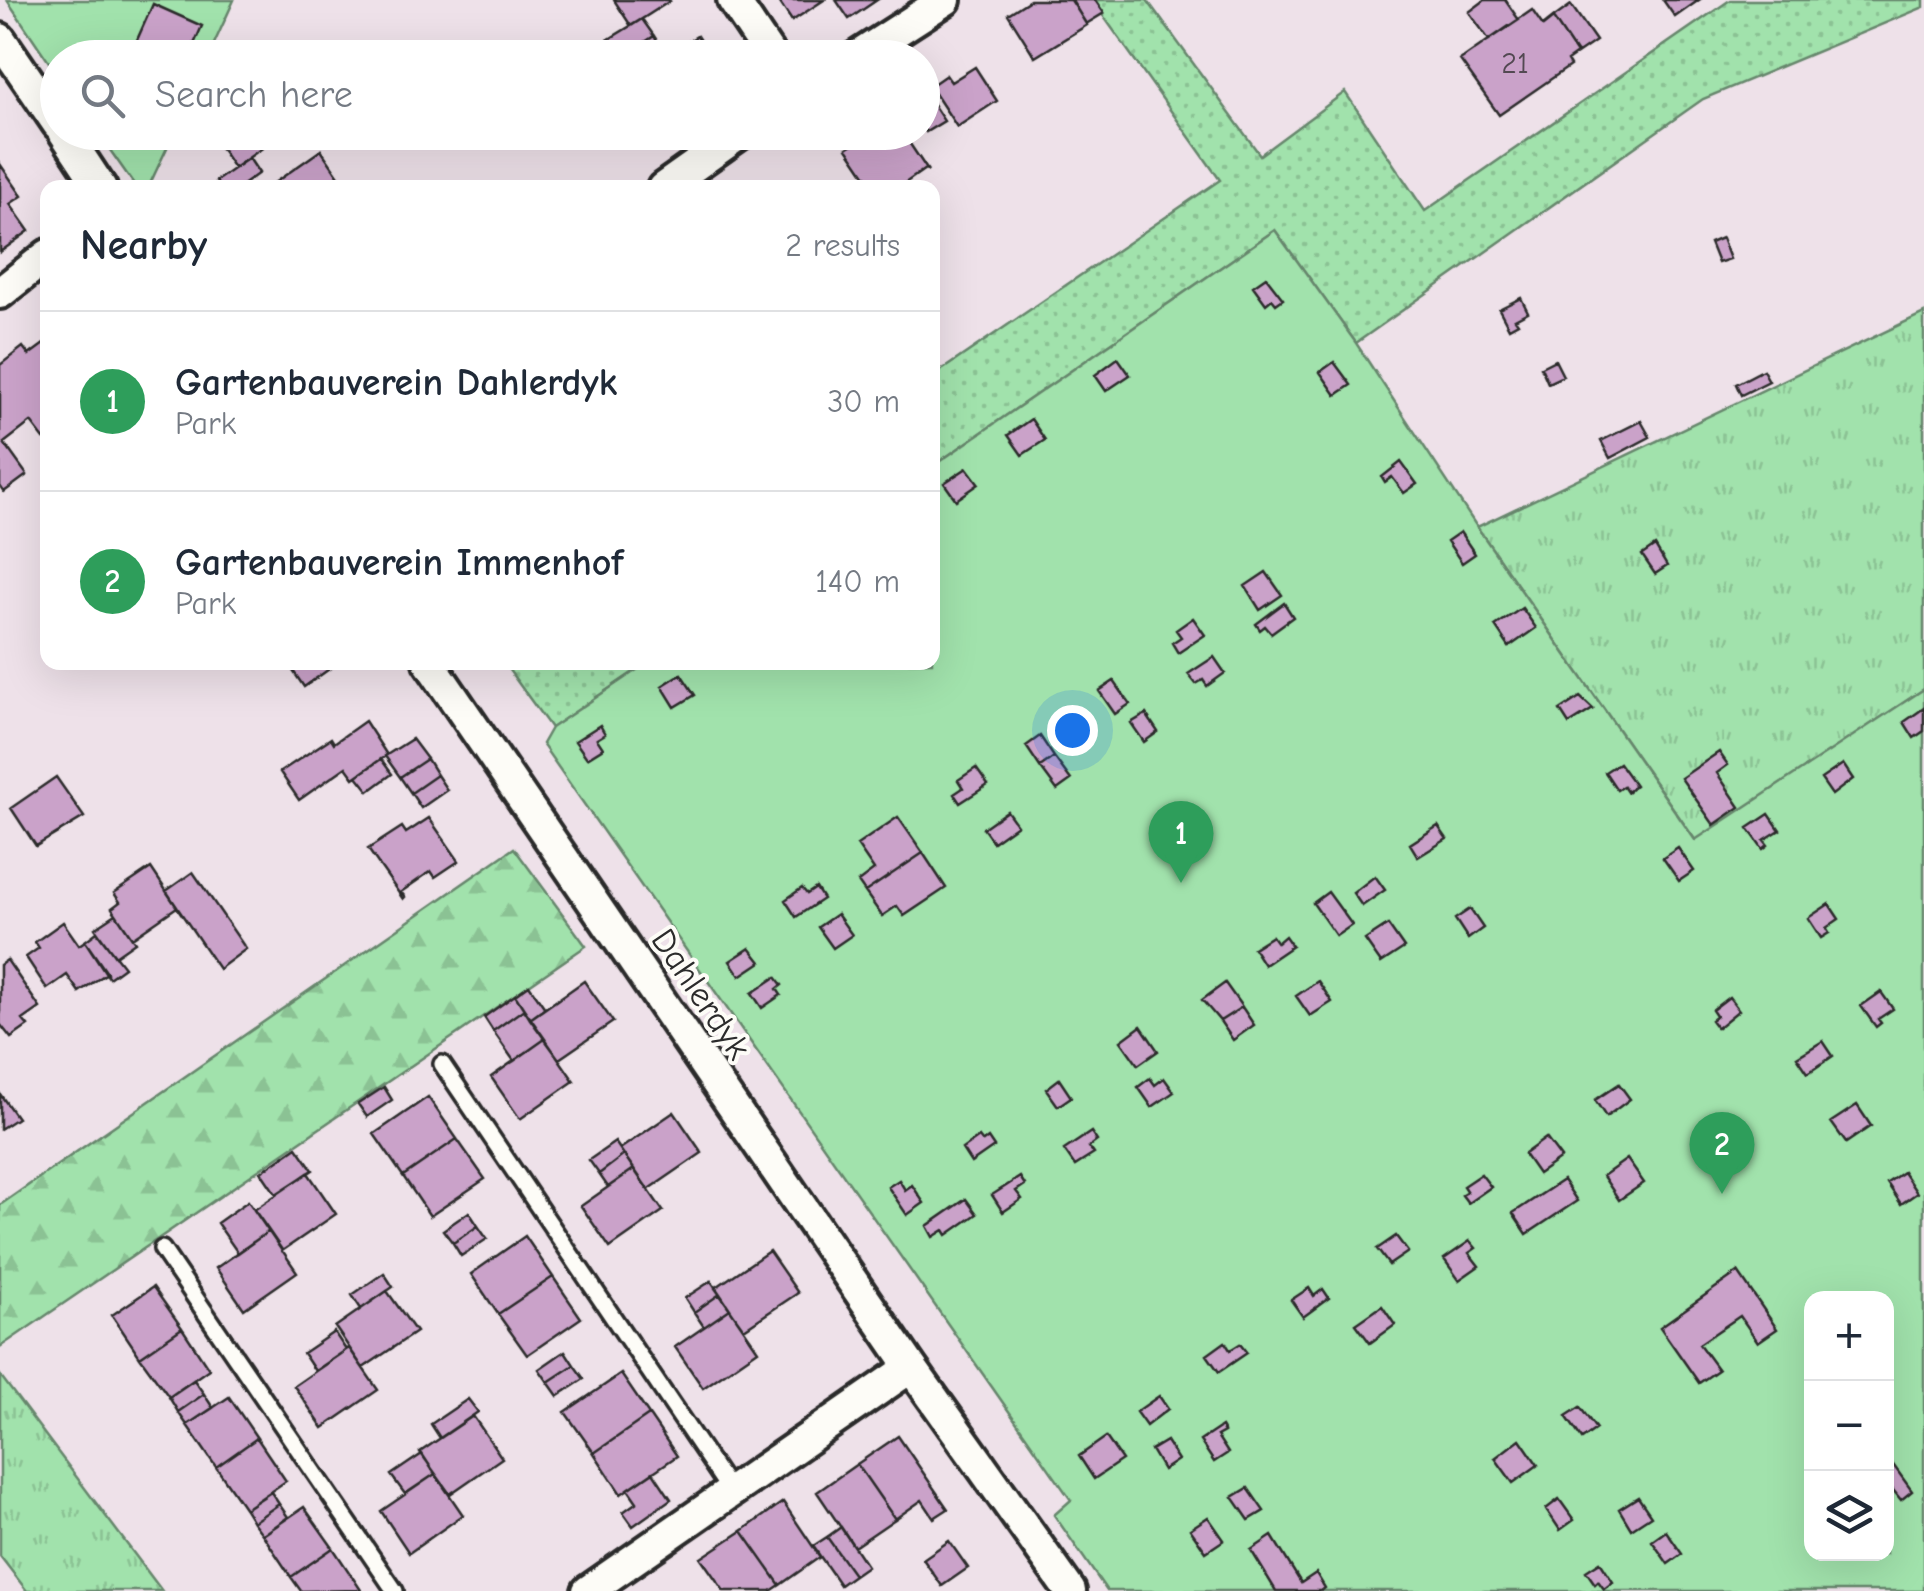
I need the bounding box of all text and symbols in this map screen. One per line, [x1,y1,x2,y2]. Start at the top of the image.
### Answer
search box [40,40,940,150]
house number: 21 [1501,46,1529,81]
icon: search [75,68,130,123]
text: Search here [155,73,353,117]
text: Nearby [80,221,207,270]
text: 2 results [785,227,900,264]
text: Gartenbauverein Dahlerdyk [175,361,617,405]
text: 1 [106,383,119,420]
text: 30 m [827,383,900,420]
text: Park [175,405,236,442]
text: Gartenbauverein Immenhof [175,541,624,585]
text: 2 [105,563,120,600]
text: 140 m [815,563,900,600]
text: Park [175,585,236,622]
your location [1047,705,1098,756]
pin: 1 [1148,800,1214,883]
street label: Dahlerdyk [643,921,759,1067]
pin: 2 [1690,1112,1754,1194]
map controls [1804,1291,1894,1561]
button: + [1804,1291,1894,1381]
button: − [1804,1381,1894,1471]
button: layers [1804,1471,1894,1561]

